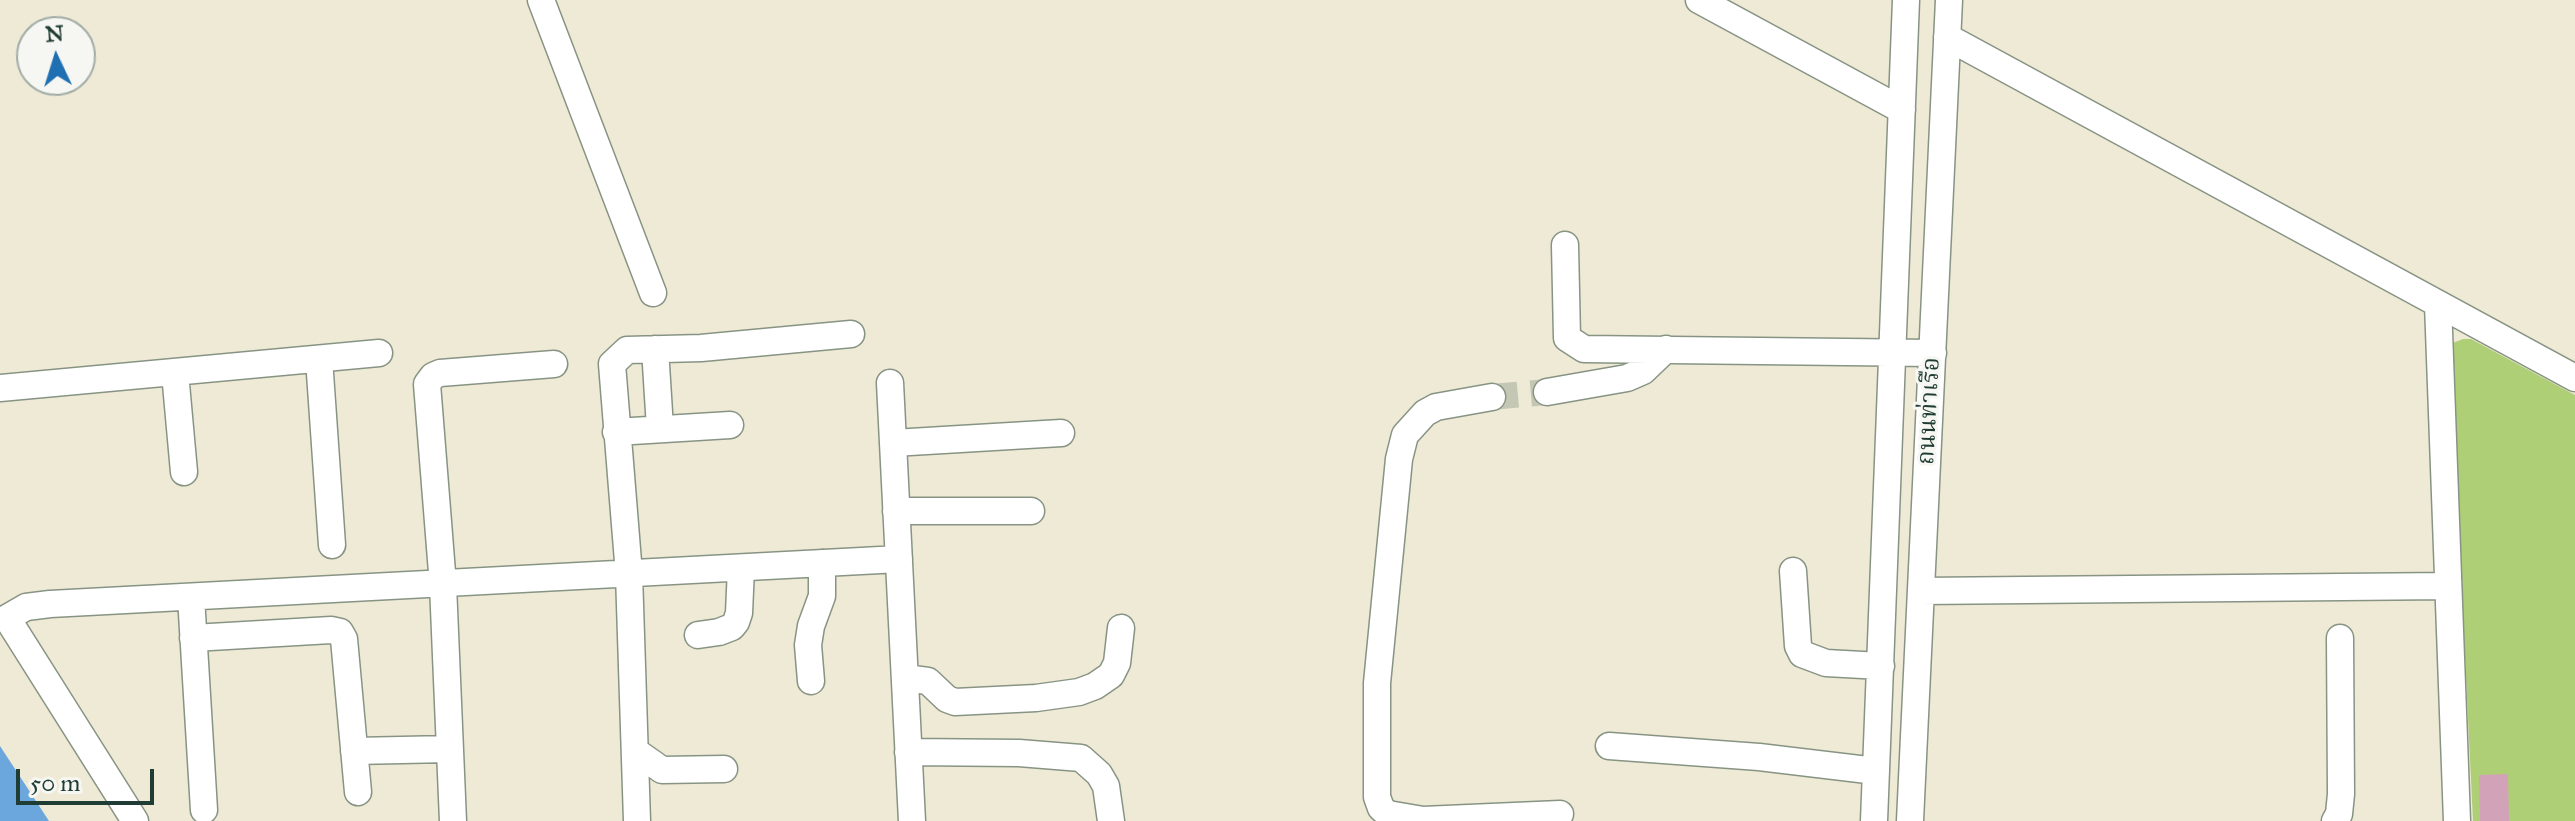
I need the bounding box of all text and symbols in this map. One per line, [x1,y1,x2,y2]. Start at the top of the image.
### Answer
north arrow [16,16,96,96]
text: N [44,19,65,48]
street label: ถนนท่าเรือ [1913,356,1947,466]
scale bar [20,753,158,803]
text: 50 m [30,768,80,798]

